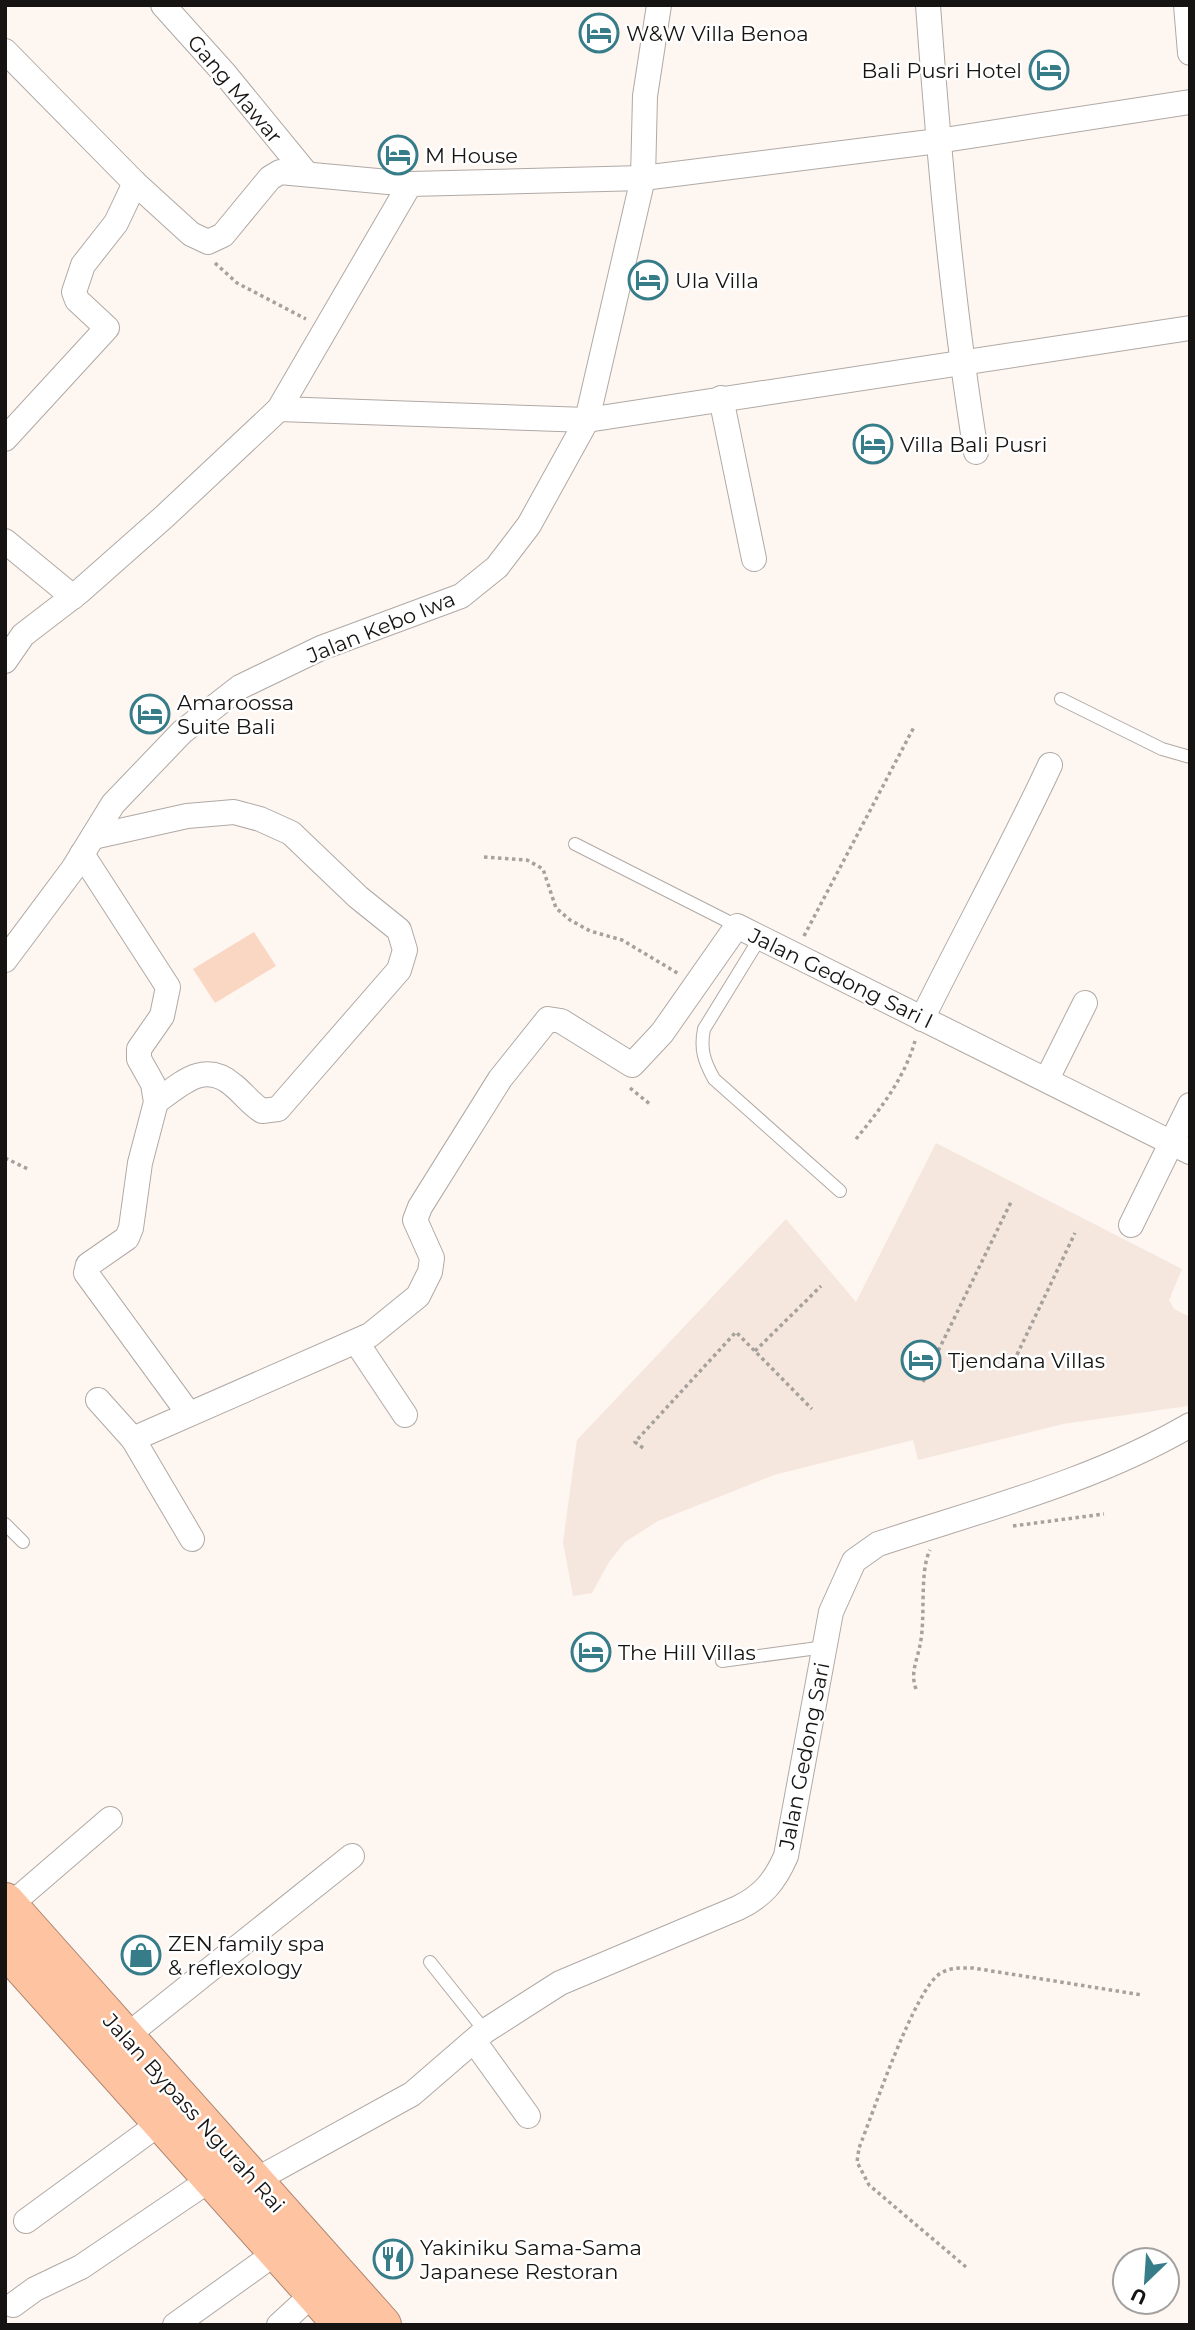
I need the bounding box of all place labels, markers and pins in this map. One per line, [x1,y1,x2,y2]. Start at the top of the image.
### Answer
hotel icon: W&W Villa Benoa [578,12,620,54]
place label: W&W Villa Benoa [626,21,809,46]
hotel icon: Bali Pusri Hotel [1028,49,1070,91]
place label: Bali Pusri Hotel [861,58,1022,83]
hotel icon: M House [377,134,419,176]
place label: M House [425,143,518,168]
hotel icon: Ula Villa [627,259,669,301]
place label: Ula Villa [675,268,759,293]
hotel icon: Villa Bali Pusri [852,423,894,465]
place label: Villa Bali Pusri [900,432,1048,457]
place label: Amaroossa Suite Bali [177,690,294,739]
hotel icon: Amaroossa Suite Bali [129,693,171,735]
hotel icon: Tjendana Villas [900,1339,942,1381]
place label: Tjendana Villas [948,1348,1105,1373]
hotel icon: The Hill Villas [570,1631,612,1673]
place label: The Hill Villas [618,1640,756,1665]
place label: ZEN family spa & reflexology [168,1931,325,1980]
shop icon: ZEN family spa & reflexology [120,1934,162,1976]
place label: Yakiniku Sama-Sama Japanese Restoran [419,2235,642,2284]
restaurant icon: Yakiniku Sama-Sama Japanese Restoran [372,2238,414,2280]

